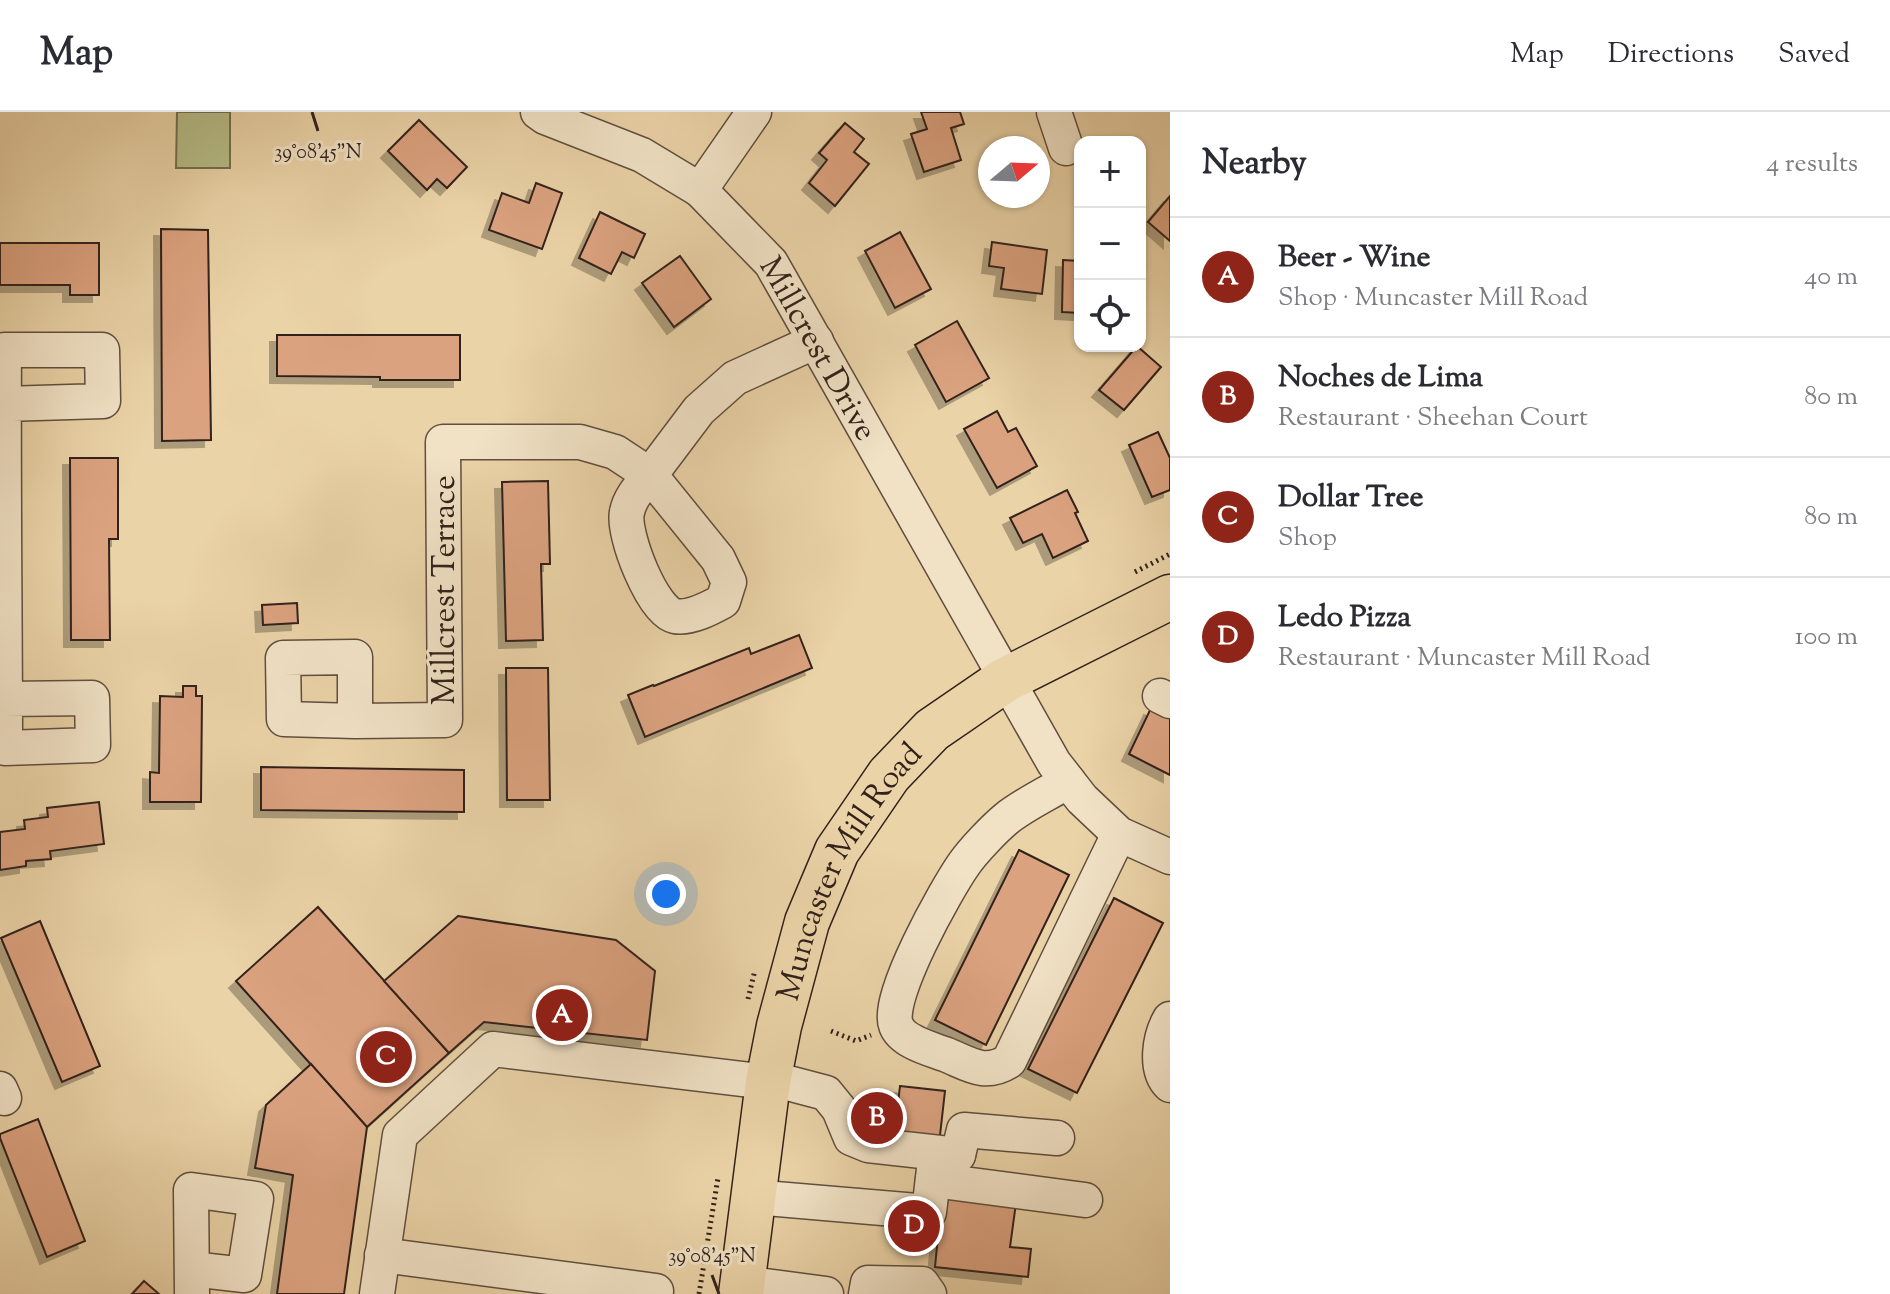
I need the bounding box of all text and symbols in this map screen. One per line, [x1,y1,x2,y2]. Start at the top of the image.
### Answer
text: Map [40,28,113,82]
text: Map [1510,35,1564,75]
text: Directions [1608,35,1734,75]
text: Saved [1778,35,1850,75]
north arrow [978,136,1050,208]
map controls [1074,136,1146,352]
button: + [1074,136,1146,208]
text: 39°08'45"N [274,139,362,168]
text: Nearby [1202,140,1307,189]
text: 4 results [1766,146,1858,183]
button: − [1074,208,1146,280]
text: Beer - Wine [1278,237,1431,280]
street label: Millcrest Drive [746,249,887,450]
text: A [1217,259,1239,296]
text: 40 m [1804,259,1858,296]
button: locate [1074,280,1146,352]
text: Shop · Muncaster Mill Road [1278,280,1588,317]
text: Noches de Lima [1278,357,1483,400]
text: B [1220,379,1236,416]
text: 80 m [1804,379,1858,416]
text: Restaurant · Sheehan Court [1278,400,1588,437]
street label: Millcrest Terrace [423,475,469,705]
text: Dollar Tree [1278,477,1423,520]
text: C [1218,499,1238,536]
text: 80 m [1804,499,1858,536]
text: Shop [1278,520,1337,557]
text: Ledo Pizza [1278,597,1411,640]
text: D [1218,619,1238,656]
text: 100 m [1795,619,1858,656]
text: Restaurant · Muncaster Mill Road [1278,640,1651,677]
street label: Muncaster Mill Road [767,734,934,1006]
your location [646,874,686,914]
pin: A [536,985,588,1045]
pin: C [360,1027,412,1087]
pin: B [851,1088,903,1148]
pin: D [888,1196,940,1256]
text: 39°08'45"N [668,1243,756,1272]

